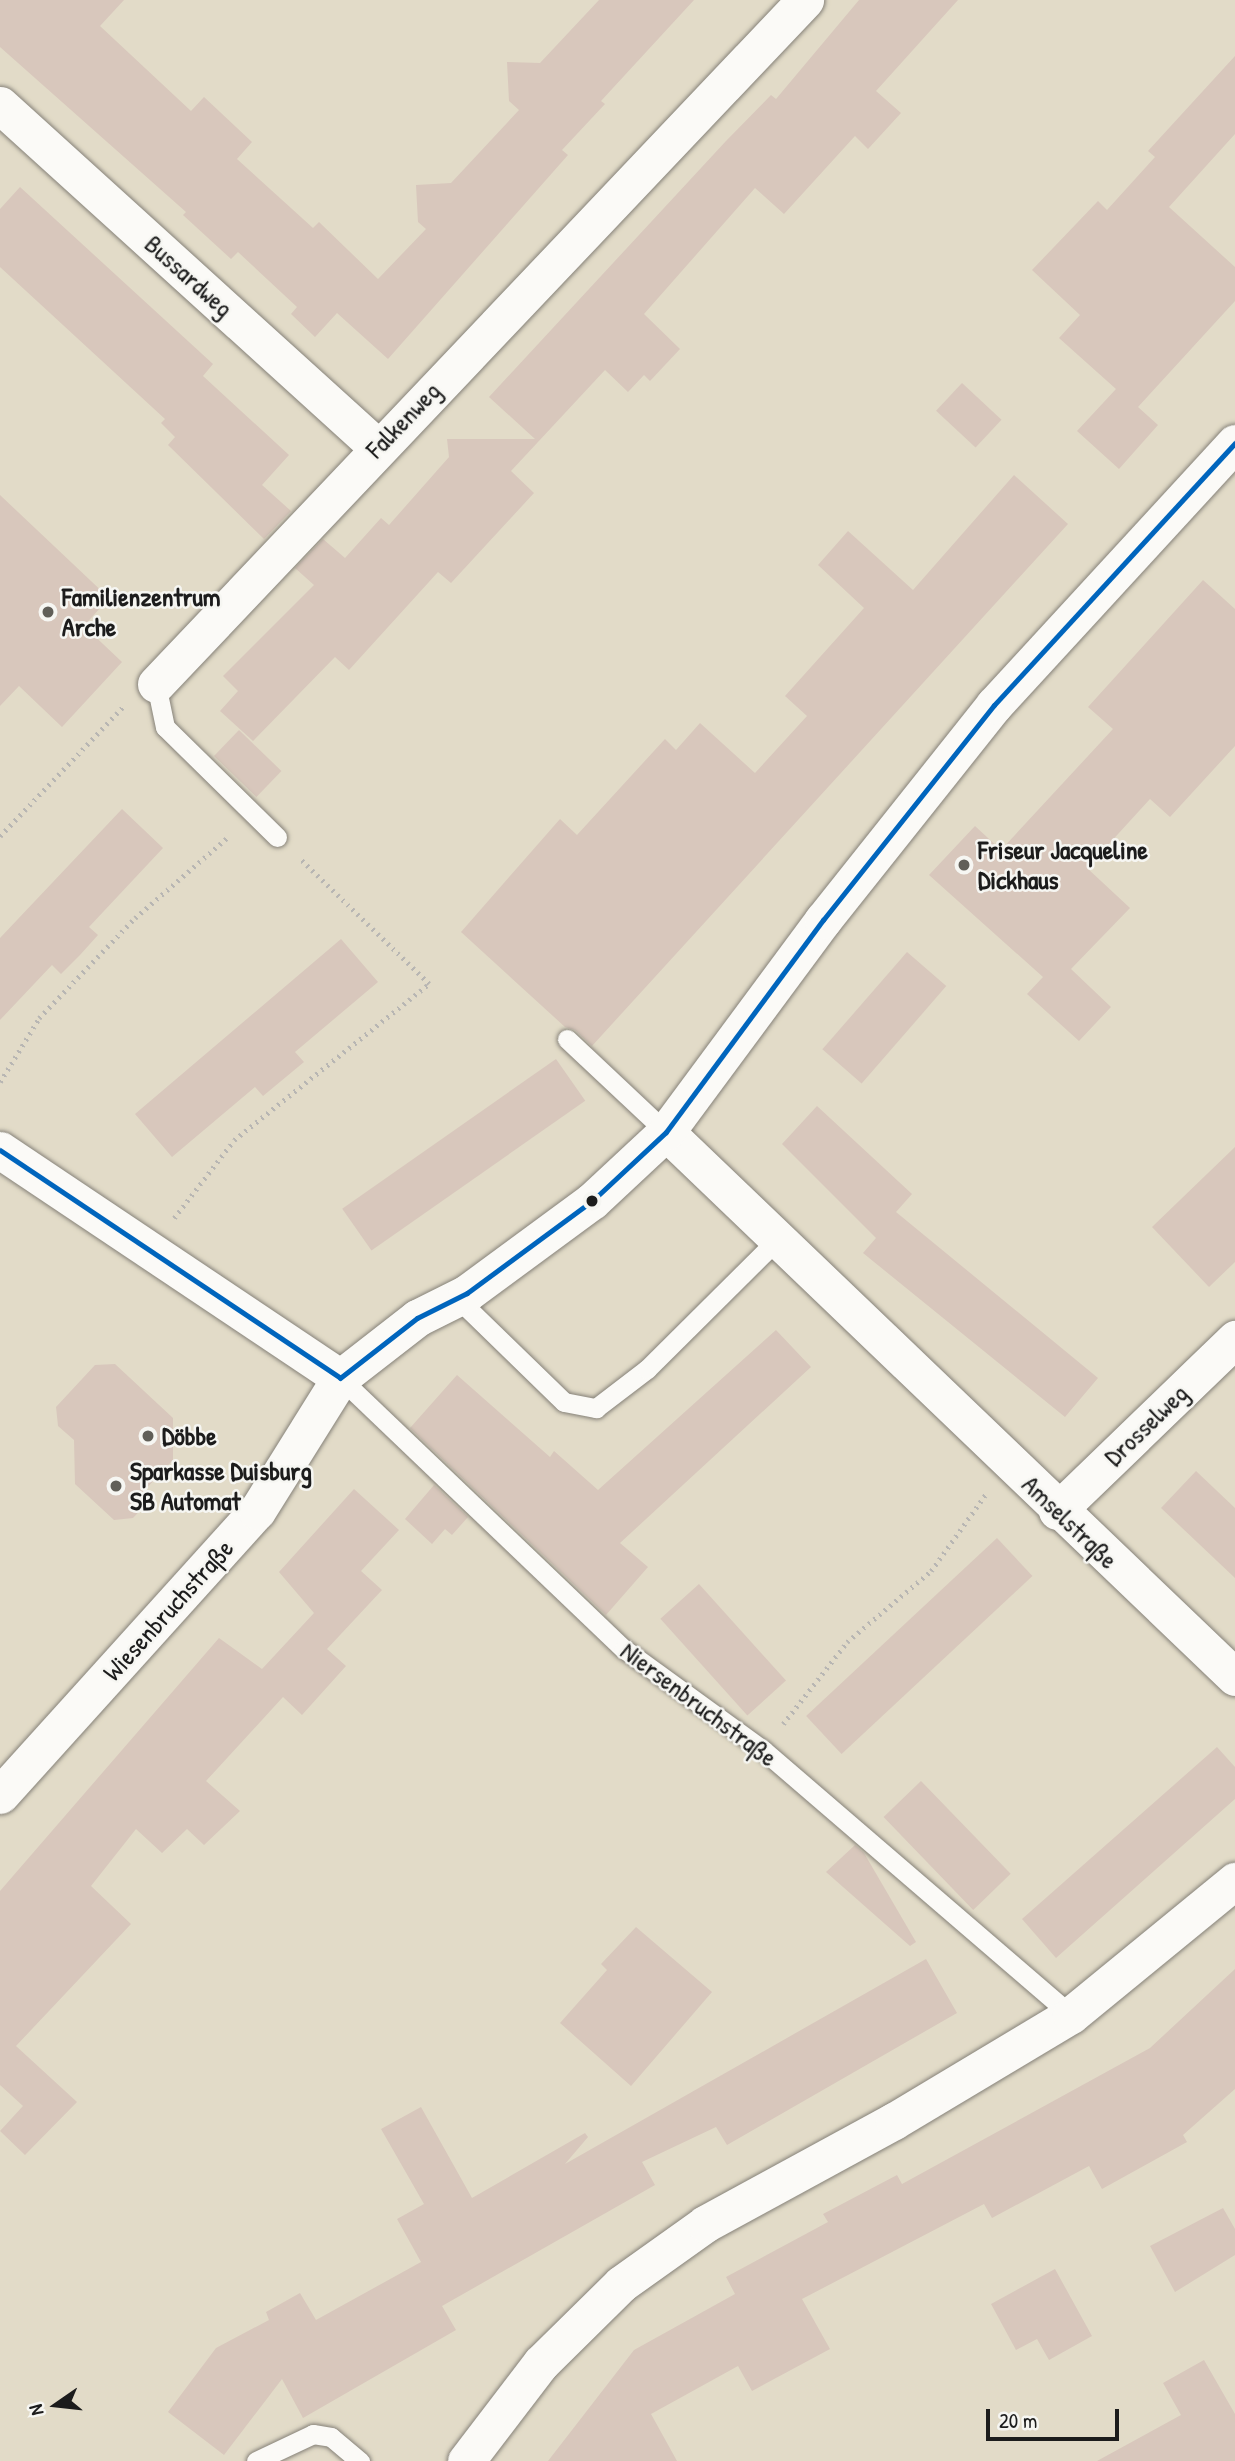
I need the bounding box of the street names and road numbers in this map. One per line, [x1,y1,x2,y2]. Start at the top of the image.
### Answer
street label: Bussardweg [138,228,240,324]
street label: Falkenweg [359,375,447,465]
street label: Drosselweg [1098,1378,1194,1472]
street label: Amselstraße [1016,1469,1124,1575]
street label: Wiesenbruchstraße [96,1533,240,1687]
street label: Niersenbruchstraße [615,1635,783,1773]

